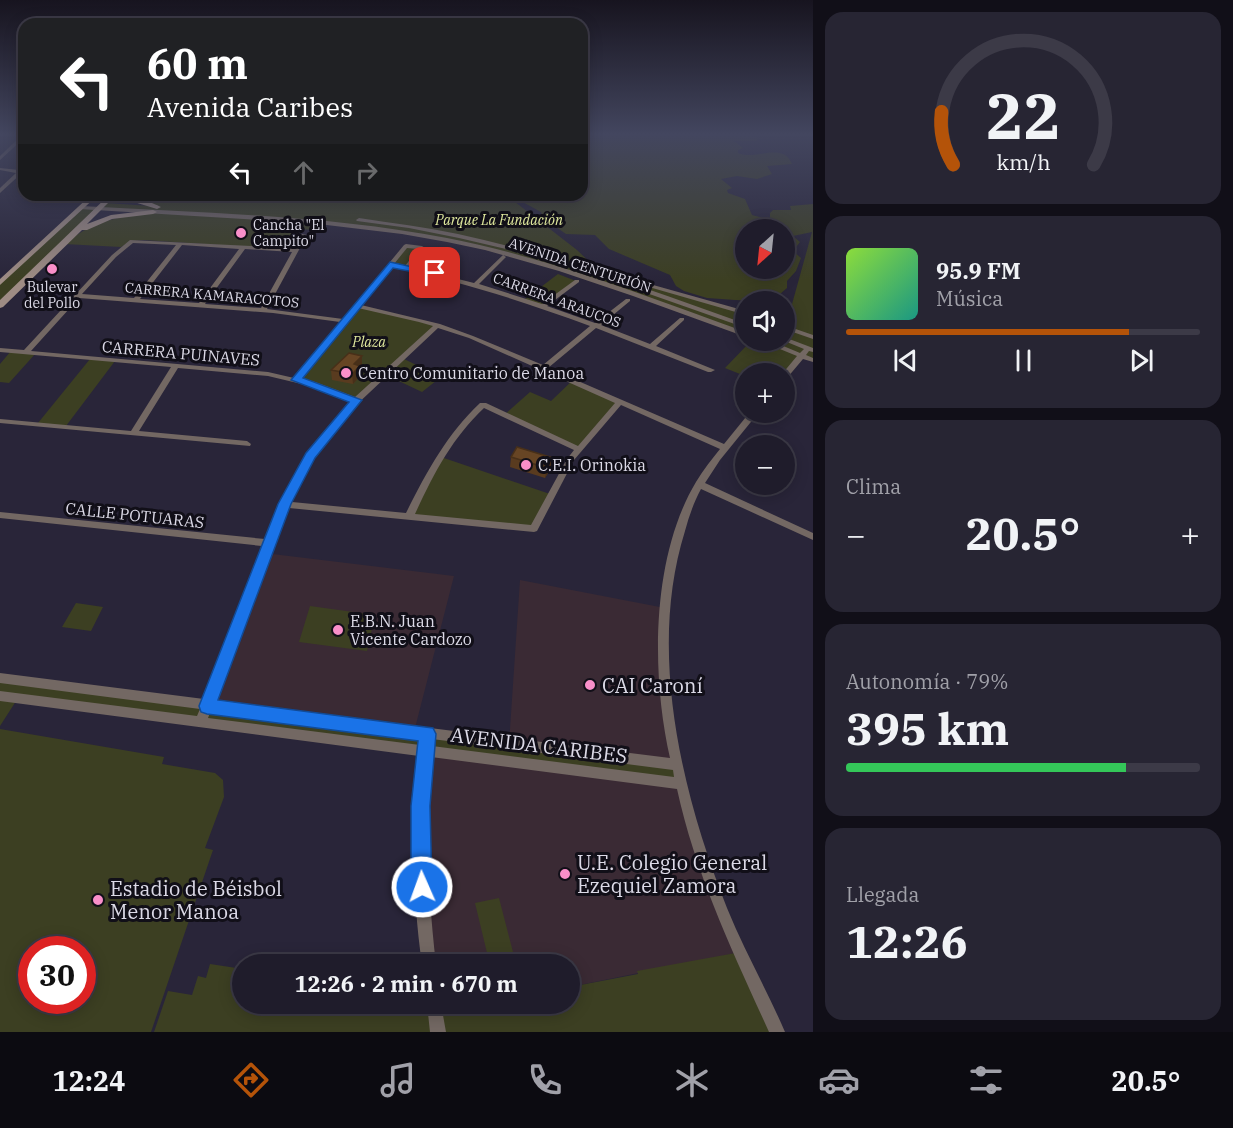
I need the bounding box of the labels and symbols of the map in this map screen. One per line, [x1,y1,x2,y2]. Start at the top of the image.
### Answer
park label: Parque La Fundación [434,211,563,229]
place label: Cancha "El Campito" [253,216,324,250]
north arrow [735,219,795,279]
marker: Cancha "El Campito" [234,226,248,240]
street label: AVENIDA CENTURIÓN [506,232,654,297]
pin [409,247,460,298]
marker: Bulevar del Pollo [45,262,59,276]
street label: CARRERA ARAUCOS [491,269,623,331]
place label: Bulevar del Pollo [24,278,80,312]
street label: CARRERA KAMARACOTOS [124,278,300,312]
park label: Plaza [351,333,386,351]
street label: CARRERA PUINAVES [101,336,261,370]
place label: Centro Comunitario de Manoa [358,363,585,383]
marker: Centro Comunitario de Manoa [339,366,353,380]
place label: C.E.I. Orinokia [538,455,646,475]
marker: C.E.I. Orinokia [519,458,533,472]
street label: CALLE POTUARAS [65,498,205,532]
place label: E.B.N. Juan Vicente Cardozo [350,611,472,649]
marker: E.B.N. Juan Vicente Cardozo [331,623,345,637]
place label: CAI Caroní [602,672,703,699]
marker: CAI Caroní [583,678,597,692]
street label: AVENIDA CARIBES [449,721,629,769]
place label: U.E. Colegio General Ezequiel Zamora [577,849,767,899]
position arrow [390,855,454,919]
marker: U.E. Colegio General Ezequiel Zamora [558,867,572,881]
place label: Estadio de Béisbol Menor Manoa [110,875,282,925]
marker: Estadio de Béisbol Menor Manoa [91,893,105,907]
speed limit sign: 30 [18,936,96,1014]

